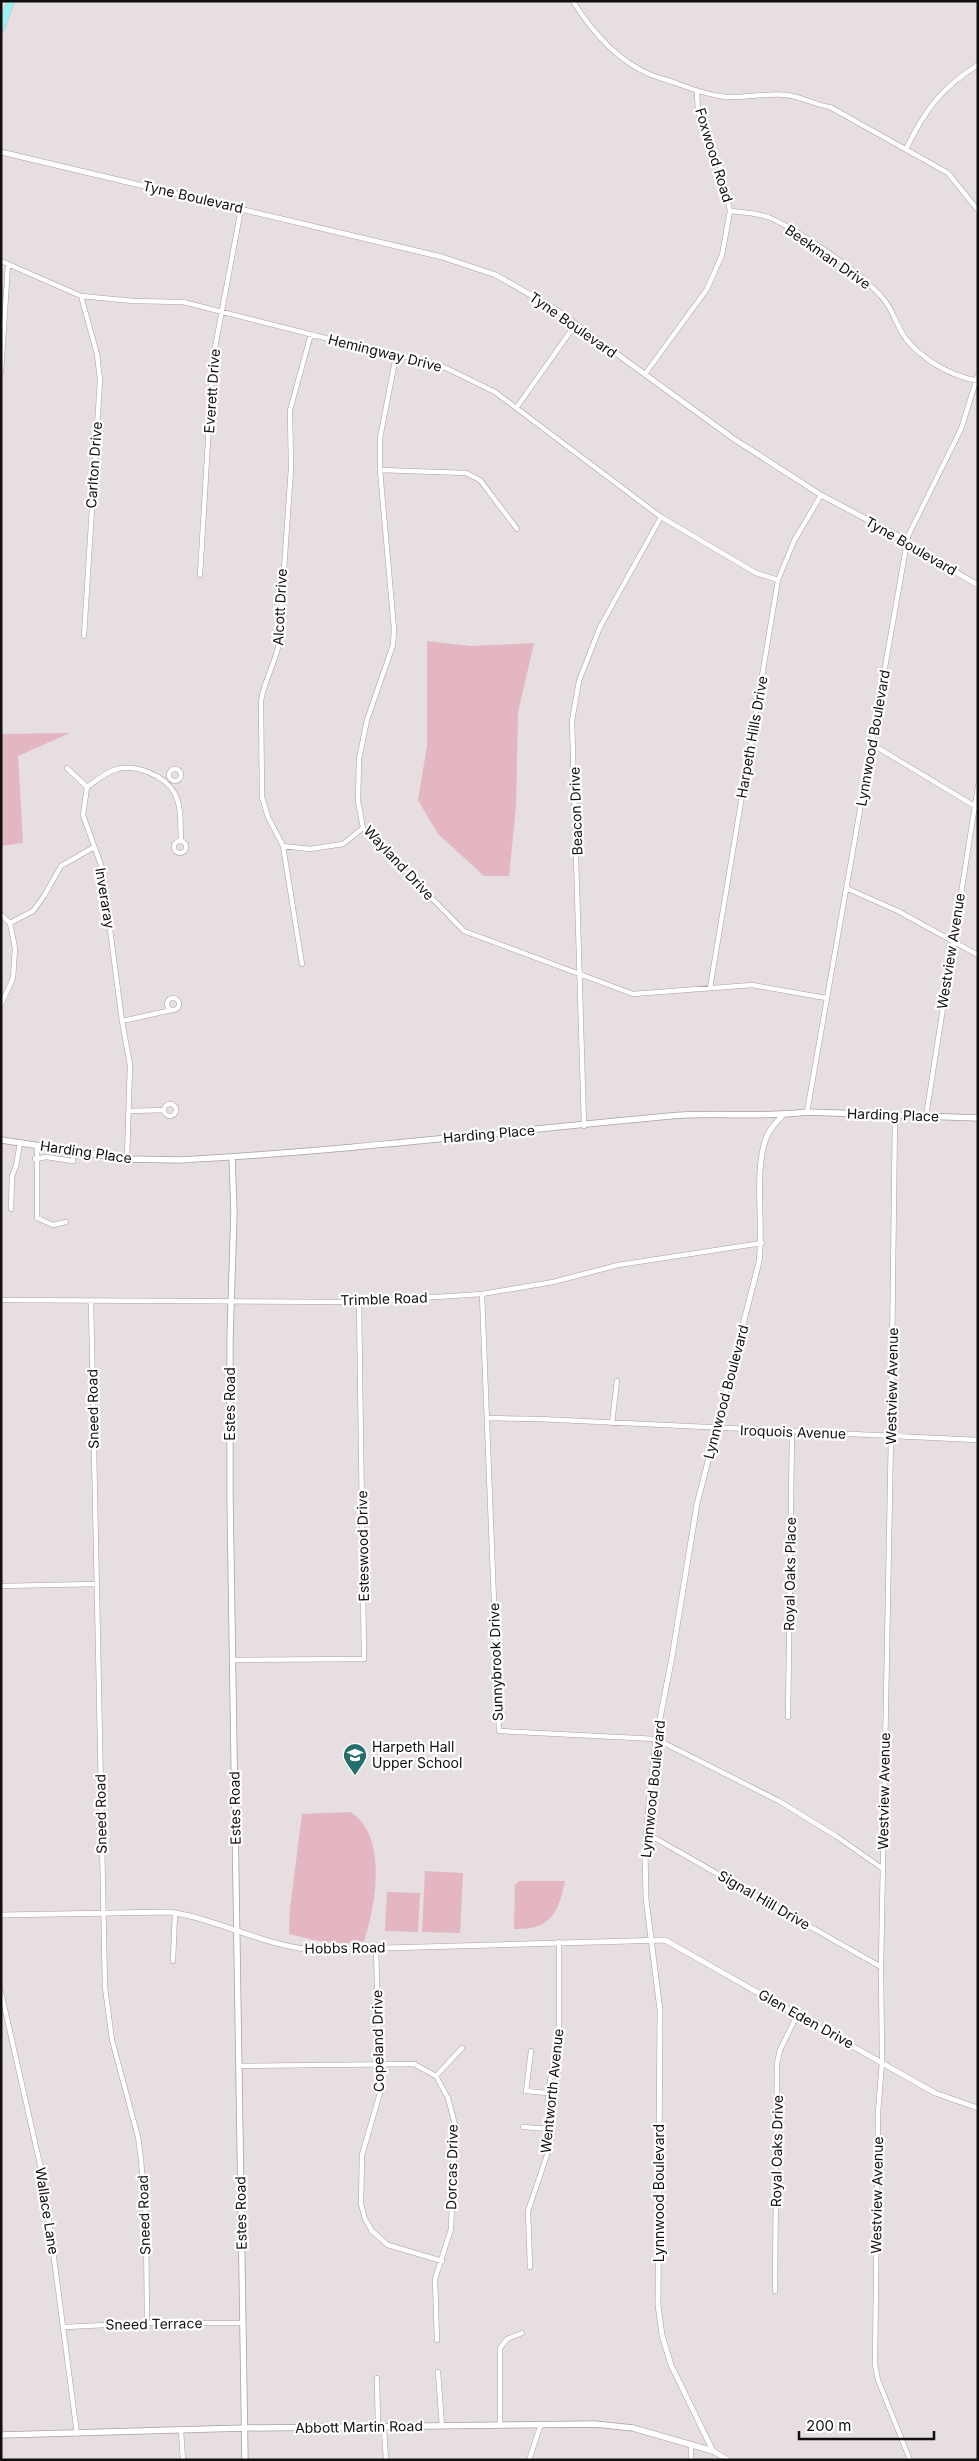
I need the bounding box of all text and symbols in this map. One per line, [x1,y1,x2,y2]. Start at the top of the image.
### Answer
street label: Foxwood Road [692,106,737,204]
street label: Tyne Boulevard [141,177,245,216]
street label: Beekman Drive [782,221,874,292]
street label: Tyne Boulevard [526,288,620,361]
street label: Hemingway Drive [326,330,444,375]
street label: Everett Drive [200,348,223,434]
street label: Carlton Drive [82,421,105,509]
street label: Tyne Boulevard [862,513,960,579]
street label: Alcott Drive [269,568,290,646]
street label: Lynnwood Boulevard [852,668,893,807]
street label: Harpeth Hills Drive [732,674,771,799]
street label: Beacon Drive [565,766,586,856]
street label: Wayland Drive [361,822,438,903]
street label: Inveraray [92,866,119,930]
street label: Westview Avenue [933,892,968,1010]
street label: Harding Place [847,1104,939,1125]
street label: Harding Place [442,1121,536,1146]
street label: Harding Place [39,1137,133,1166]
street label: Trimble Road [340,1288,428,1309]
street label: Lynnwood Boulevard [699,1323,752,1461]
street label: Westview Avenue [882,1327,901,1445]
street label: Estes Road [221,1367,238,1441]
street label: Sneed Road [83,1369,102,1449]
street label: Iroquois Avenue [740,1421,846,1442]
street label: Esteswood Drive [353,1490,372,1602]
street label: Royal Oaks Place [780,1517,799,1631]
street label: Sunnybrook Drive [485,1603,506,1721]
street label: Lynnwood Boulevard [637,1719,668,1859]
street label: Westview Avenue [874,1732,893,1850]
place label: Harpeth Hall Upper School [372,1738,462,1771]
school or university icon: Harpeth Hall Upper School [342,1742,368,1776]
street label: Estes Road [225,1771,244,1845]
street label: Sneed Road [91,1774,110,1854]
street label: Signal Hill Drive [715,1866,813,1933]
street label: Hobbs Road [304,1938,386,1957]
street label: Glen Eden Drive [756,1985,857,2052]
street label: Copeland Drive [368,1990,387,2092]
street label: Wentworth Avenue [536,2028,567,2154]
street label: Royal Oaks Drive [767,2095,786,2207]
street label: Dorcas Drive [442,2124,461,2210]
street label: Lynnwood Boulevard [650,2124,667,2262]
street label: Westview Avenue [867,2136,886,2254]
street label: Wallace Lane [32,2166,63,2256]
street label: Sneed Road [134,2175,153,2255]
street label: Estes Road [231,2176,250,2250]
street label: Sneed Terrace [105,2314,203,2333]
scale bar [799,2408,934,2440]
text: 200 m [806,2416,851,2435]
street label: Abbott Martin Road [295,2417,423,2436]

